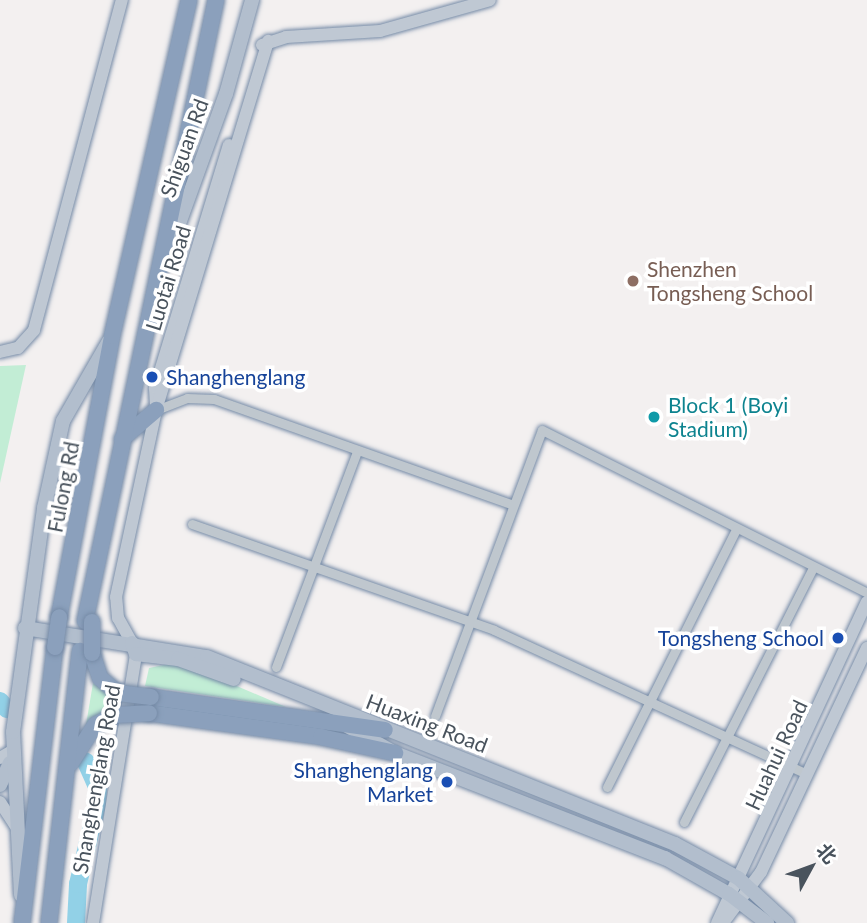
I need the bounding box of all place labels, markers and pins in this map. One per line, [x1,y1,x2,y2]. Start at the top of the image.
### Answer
place label: Shenzhen Tongsheng School [647,256,813,306]
marker: Shenzhen Tongsheng School [625,273,641,289]
place label: Shanghenglang [166,364,305,390]
marker: Shanghenglang [144,369,160,385]
place label: Block 1 (Boyi Stadium) [668,392,788,442]
marker: Block 1 (Boyi Stadium) [646,409,662,425]
place label: Tongsheng School [658,625,824,651]
marker: Tongsheng School [830,630,846,646]
place label: Shanghenglang Market [294,757,433,807]
marker: Shanghenglang Market [439,774,455,790]

